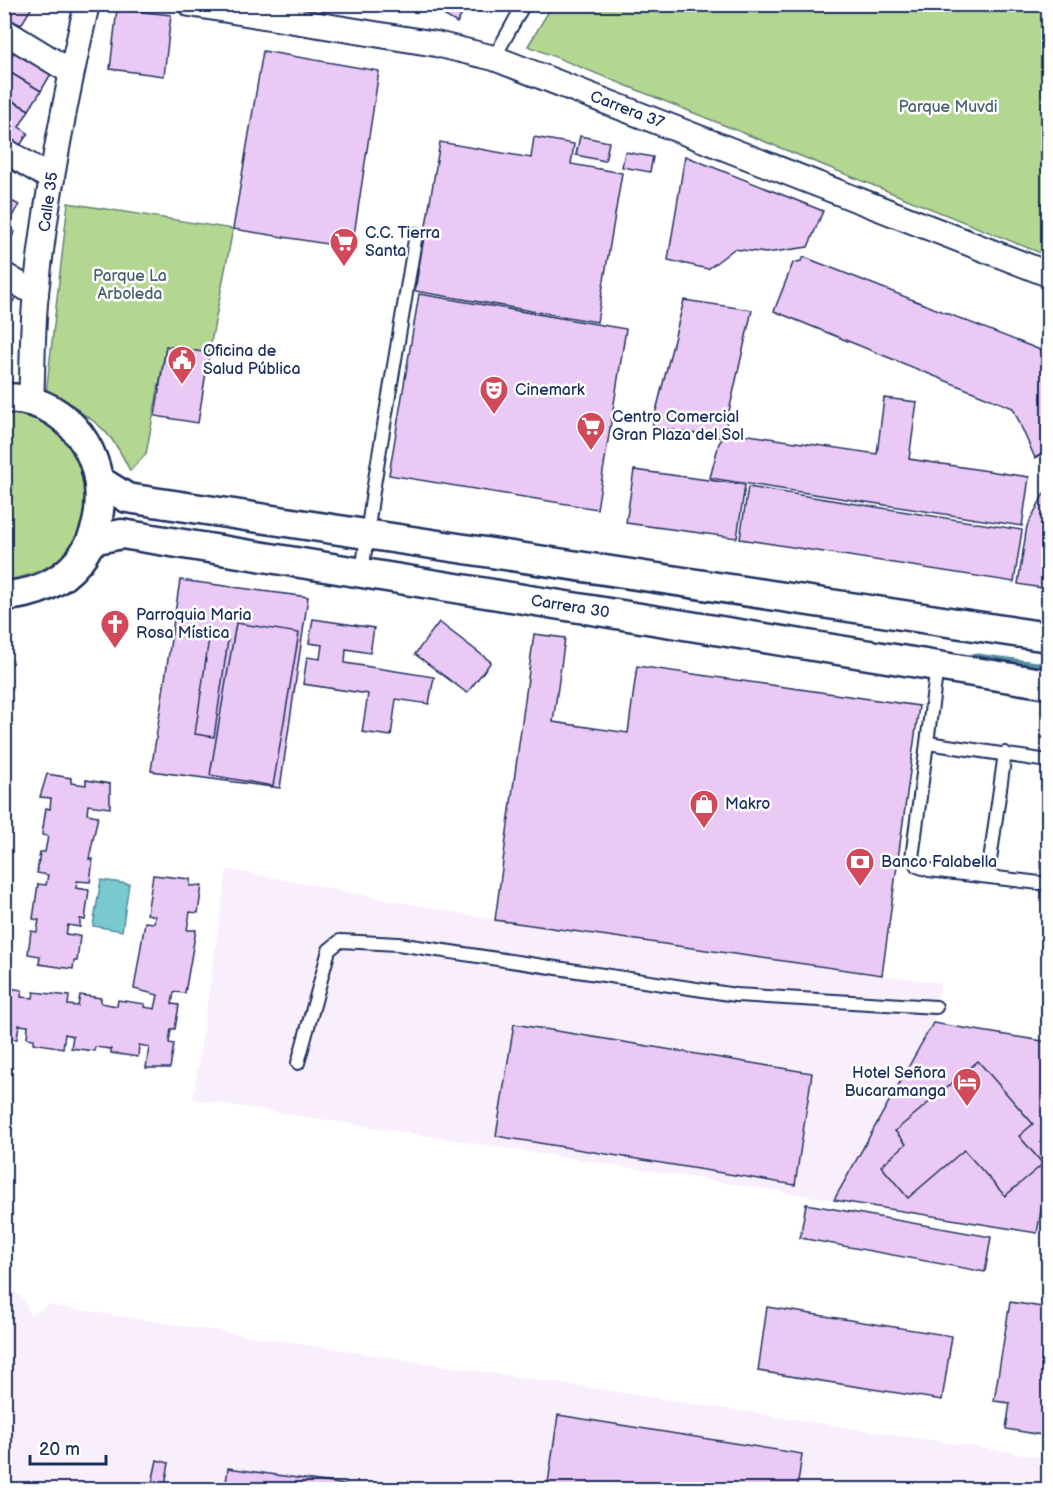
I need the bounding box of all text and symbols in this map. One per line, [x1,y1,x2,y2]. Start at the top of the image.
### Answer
street label: Carrera 37 [587,87,667,133]
park label: Parque Muvdi [898,98,998,117]
street label: Calle 35 [35,171,63,233]
place label: C.C. Tierra Santa [365,224,440,261]
supermarket icon: C.C. Tierra Santa [328,226,360,268]
park label: Parque La Arboleda [93,267,167,304]
place label: Oficina de Salud Pública [203,342,300,379]
public building icon: Oficina de Salud Pública [166,344,198,386]
theatre icon: Cinemark [478,374,510,416]
place label: Cinemark [515,381,585,400]
place label: Centro Comercial Gran Plaza del Sol [612,408,744,445]
supermarket icon: Centro Comercial Gran Plaza del Sol [575,410,607,452]
street label: Carrera 30 [529,591,611,623]
place label: Parroquia Maria Rosa Mística [136,606,252,643]
church icon: Parroquia Maria Rosa Mística [99,608,131,650]
shop icon: Makro [688,788,720,830]
place label: Makro [725,795,770,814]
bank icon: Banco Falabella [844,846,876,888]
place label: Banco Falabella [881,853,997,872]
place label: Hotel Señora Bucaramanga [844,1064,946,1101]
hotel icon: Hotel Señora Bucaramanga [951,1066,983,1108]
scale bar [30,1428,106,1466]
text: 20 m [39,1439,80,1460]

